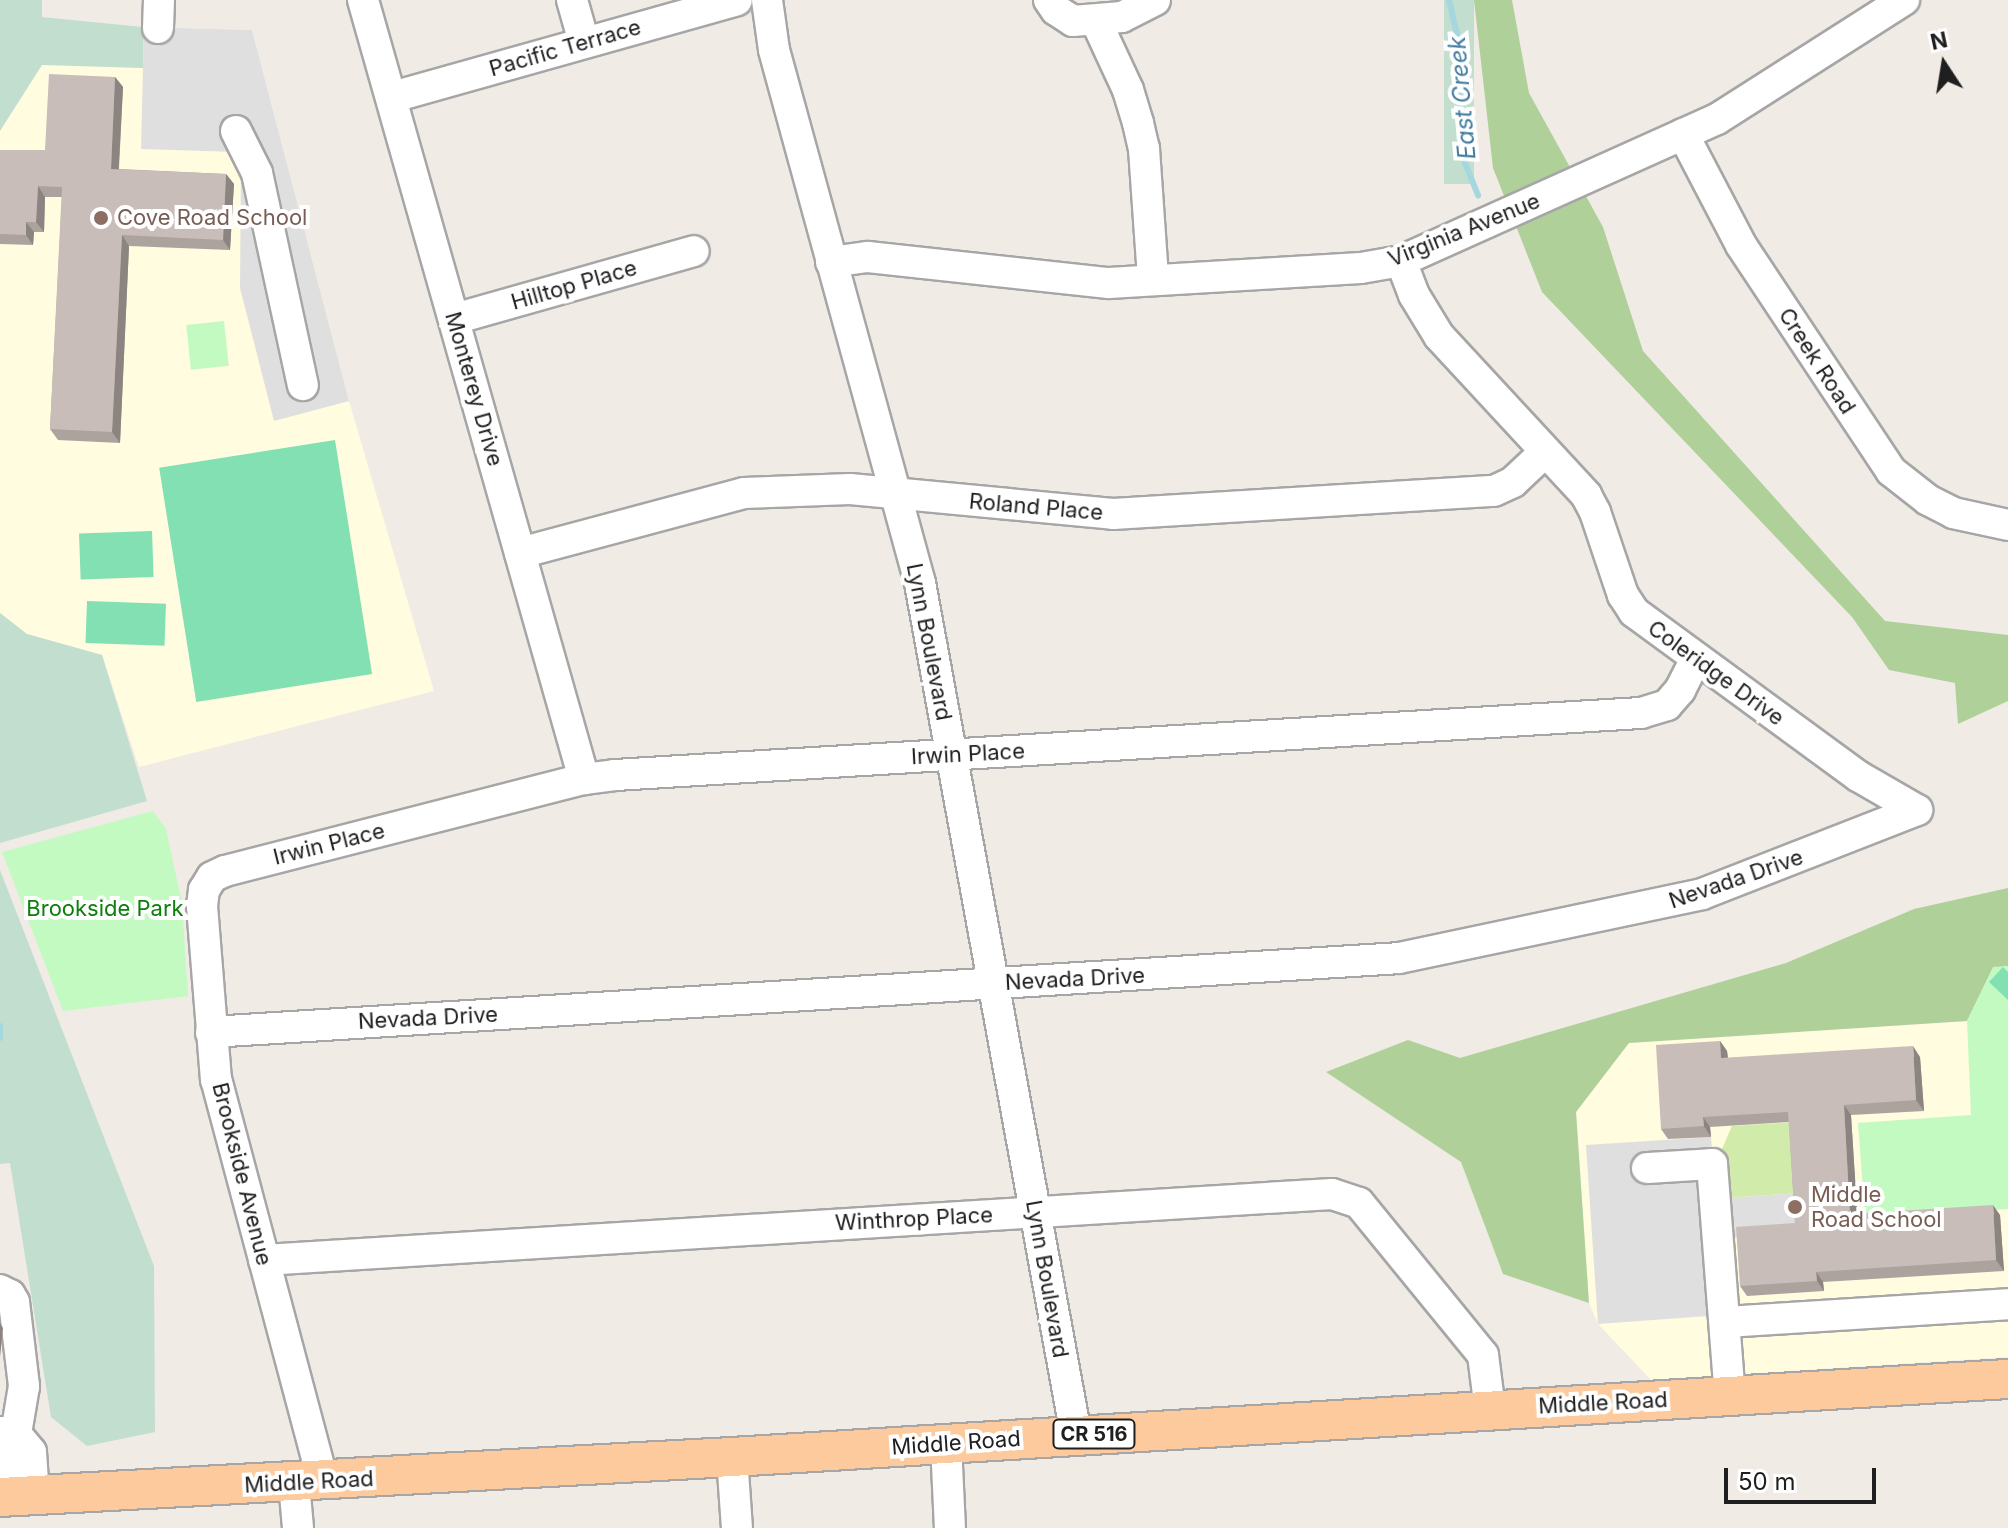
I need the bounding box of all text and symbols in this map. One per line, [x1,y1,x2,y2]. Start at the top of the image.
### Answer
street label: Pacific Terrace [486,14,644,82]
north arrow [1904,24,1984,104]
text: N [1928,26,1950,55]
water label: East Creek [1442,35,1482,161]
street label: Virginia Avenue [1384,188,1544,272]
place label: Cove Road School [117,205,307,231]
marker: Cove Road School [92,209,110,227]
street label: Hilltop Place [508,254,640,316]
street label: Creek Road [1773,303,1861,419]
street label: Monterey Drive [439,309,509,469]
street label: Roland Place [968,488,1104,526]
street label: Lynn Boulevard [901,561,957,723]
street label: Coleridge Drive [1643,615,1789,731]
street label: Irwin Place [910,738,1026,770]
street label: Irwin Place [270,817,388,871]
street label: Nevada Drive [1665,844,1807,914]
park label: Brookside Park [26,896,184,922]
street label: Nevada Drive [1004,962,1146,996]
street label: Nevada Drive [357,1001,499,1035]
street label: Brookside Avenue [207,1080,277,1268]
place label: Middle Road School [1811,1181,1942,1232]
street label: Lynn Boulevard [1020,1198,1074,1360]
marker: Middle Road School [1786,1198,1804,1216]
street label: Winthrop Place [834,1202,994,1236]
street label: Middle Road [1538,1386,1668,1420]
road number: CR 516 [1052,1418,1136,1450]
street label: Middle Road [890,1425,1022,1461]
scale bar [1728,1452,1880,1502]
street label: Middle Road [244,1465,374,1499]
text: 50 m [1738,1467,1796,1496]

